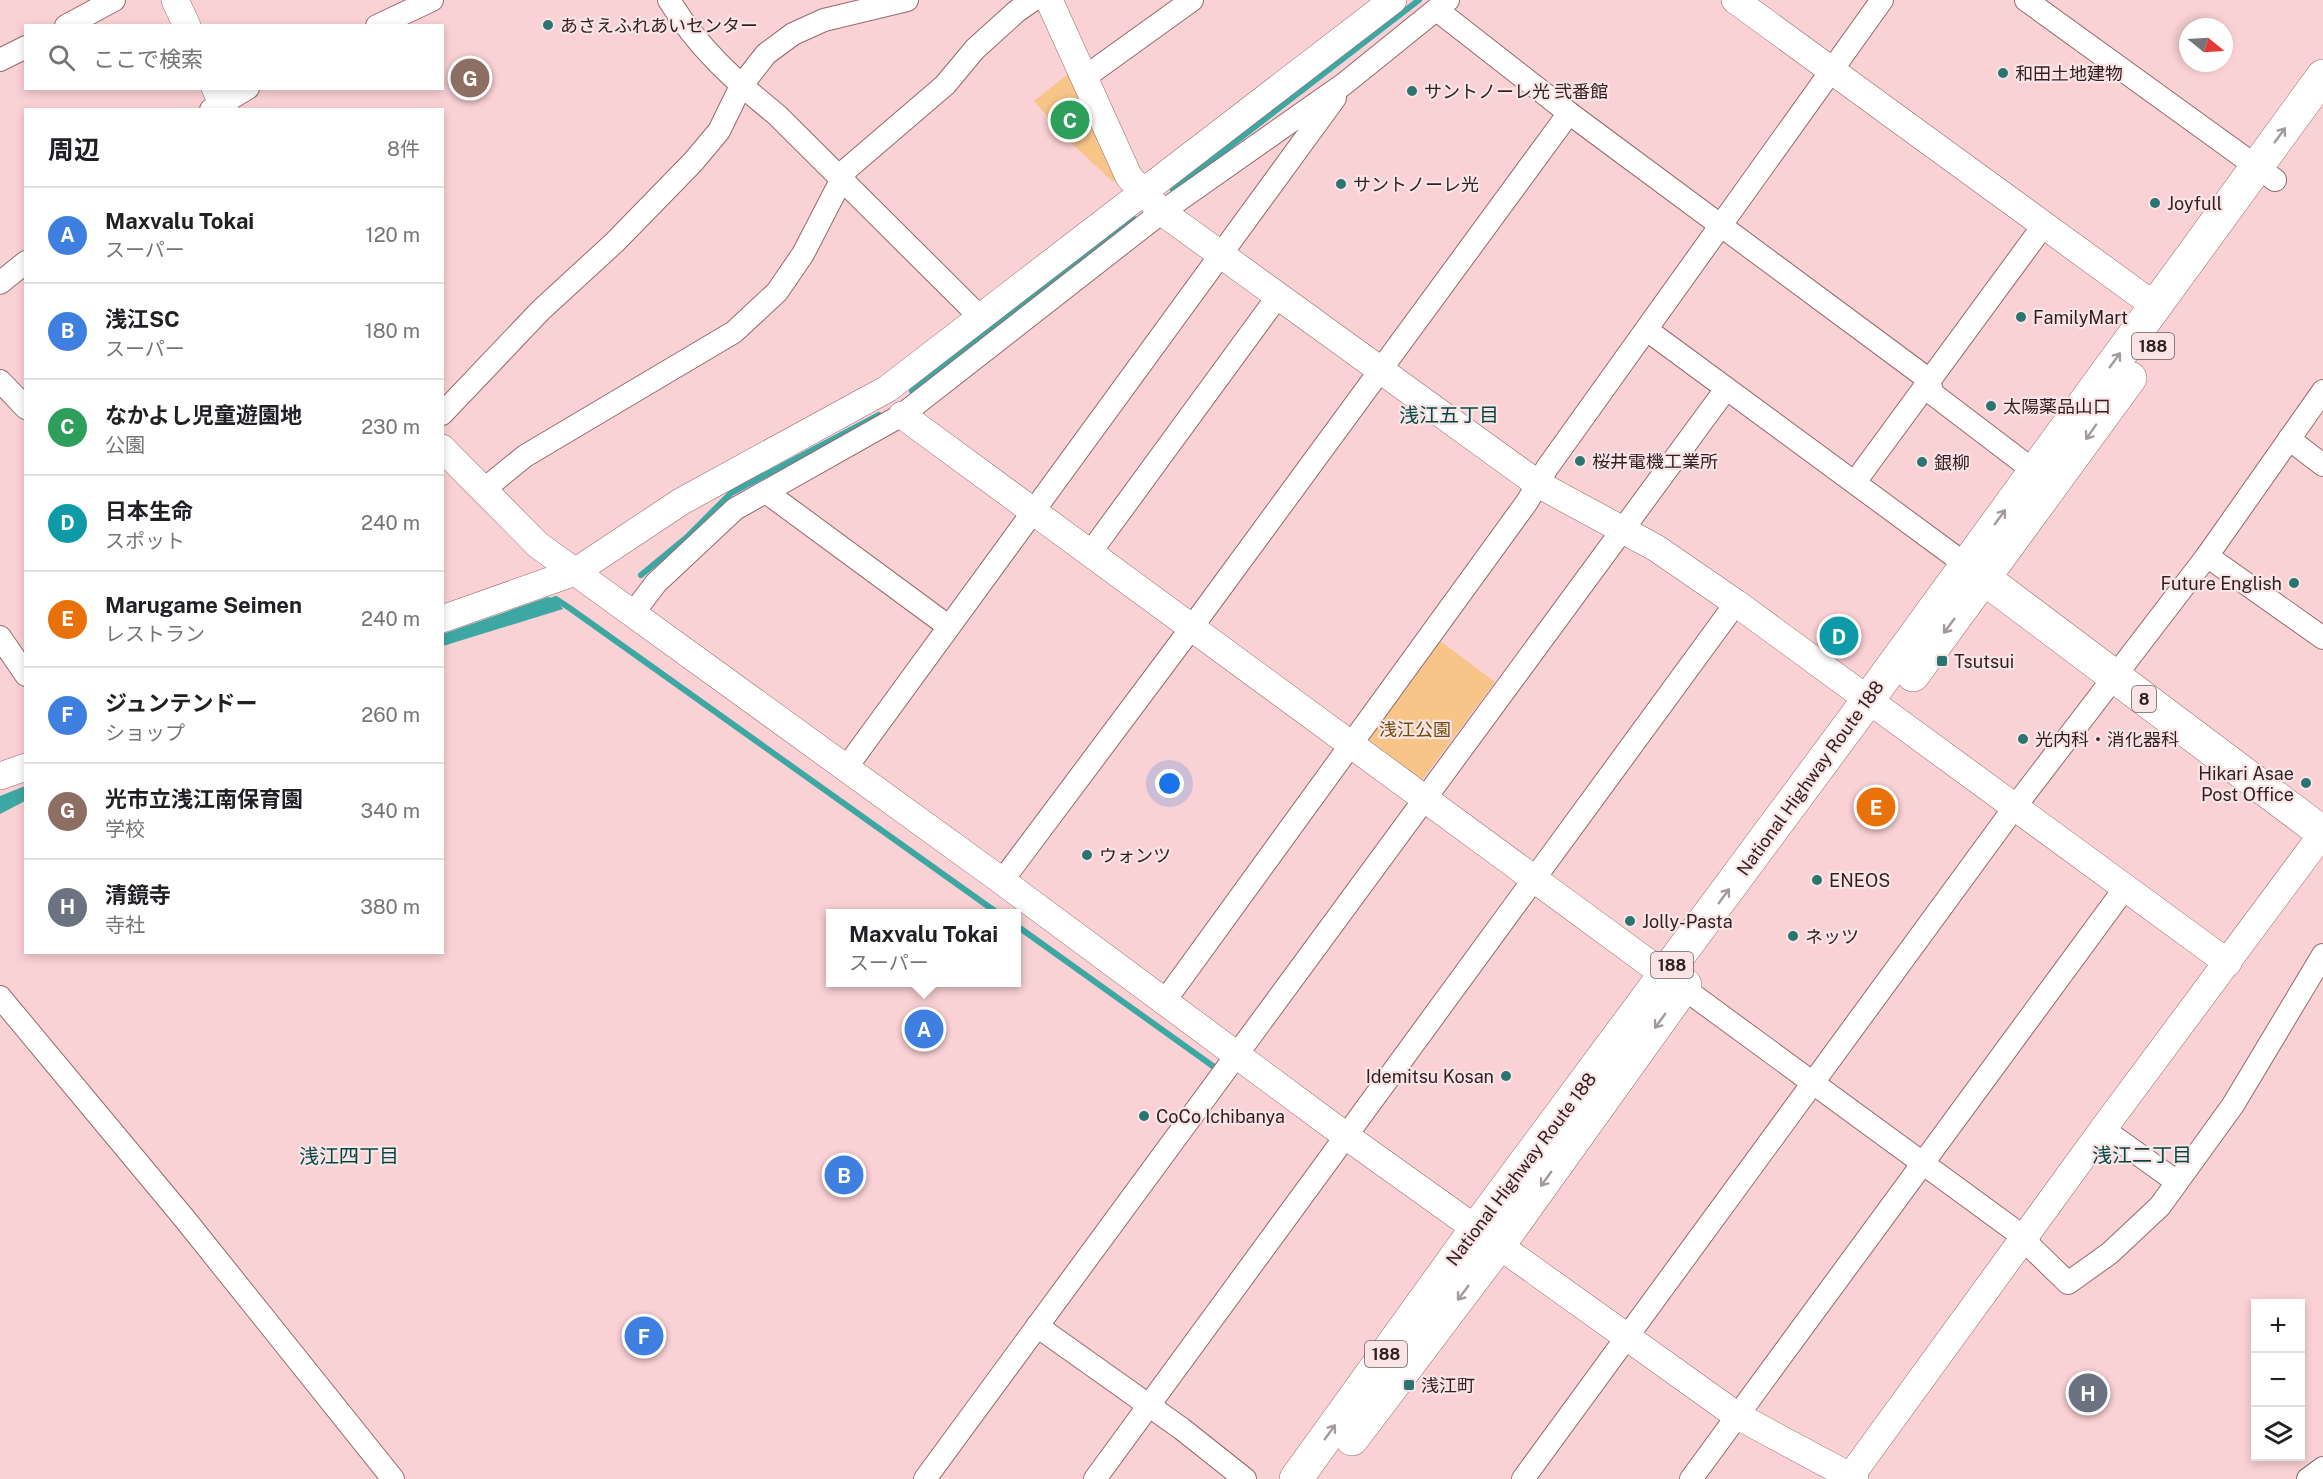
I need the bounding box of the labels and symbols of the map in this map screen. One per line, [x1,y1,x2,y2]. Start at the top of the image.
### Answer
place label: あさえふれあいセンター [560,15,758,36]
marker: あさえふれあいセンター [541,18,555,32]
north arrow [2179,18,2233,72]
pin: G [450,56,490,100]
place label: 和田土地建物 [2015,63,2123,84]
marker: 和田土地建物 [1996,66,2010,80]
place label: サントノーレ光 弐番館 [1424,81,1608,102]
marker: サントノーレ光 弐番館 [1405,84,1419,98]
pin: C [1050,98,1090,142]
one-way arrow [2274,127,2286,143]
place label: サントノーレ光 [1353,174,1479,195]
marker: サントノーレ光 [1334,177,1348,191]
place label: Joyfull [2167,193,2222,214]
marker: Joyfull [2148,196,2162,210]
place label: FamilyMart [2033,307,2128,328]
marker: FamilyMart [2014,310,2028,324]
road number: 188 [2132,333,2174,359]
one-way arrow [2109,352,2122,368]
place label: 太陽薬品山口 [2003,396,2111,417]
marker: 太陽薬品山口 [1984,399,1998,413]
district label: 浅江五丁目 [1399,403,1499,427]
one-way arrow [2085,424,2098,440]
place label: 桜井電機工業所 [1592,451,1718,472]
place label: 銀柳 [1934,452,1970,473]
marker: 桜井電機工業所 [1573,454,1587,468]
marker: 銀柳 [1915,455,1929,469]
one-way arrow [1993,509,2006,525]
place label: Future English [2160,573,2282,594]
marker: Future English [2287,576,2301,590]
pin: D [1820,614,1858,658]
one-way arrow [1943,618,1956,634]
place label: Tsutsui [1954,651,2014,672]
marker: Tsutsui [1935,654,1949,668]
street label: National Highway Route 188 [1732,676,1888,880]
road number: 8 [2132,686,2156,712]
park label: 浅江公園 [1379,719,1451,740]
place label: 光内科・消化器科 [2035,729,2179,750]
marker: 光内科・消化器科 [2016,732,2030,746]
place label: Hikari Asae Post Office [2198,763,2294,805]
your location [1155,769,1184,798]
marker: Hikari Asae Post Office [2299,776,2313,790]
pin: E [1856,784,1896,830]
place label: ウォンツ [1099,845,1171,866]
marker: ウォンツ [1080,848,1094,862]
place label: ENEOS [1829,870,1890,891]
marker: ENEOS [1810,873,1824,887]
one-way arrow [1718,888,1730,904]
place label: Jolly-Pasta [1642,911,1733,932]
marker: Jolly-Pasta [1623,914,1637,928]
place label: ネッツ [1805,926,1859,947]
marker: ネッツ [1786,929,1800,943]
road number: 188 [1651,952,1693,978]
pin: A [904,1006,944,1052]
one-way arrow [1654,1012,1666,1028]
place label: Idemitsu Kosan [1366,1066,1494,1087]
street label: National Highway Route 188 [1442,1068,1600,1270]
marker: Idemitsu Kosan [1499,1069,1513,1083]
place label: CoCo Ichibanya [1156,1106,1285,1127]
marker: CoCo Ichibanya [1137,1109,1151,1123]
district label: 浅江二丁目 [2092,1143,2192,1167]
district label: 浅江四丁目 [299,1144,399,1168]
pin: B [824,1152,864,1198]
one-way arrow [1540,1170,1552,1186]
one-way arrow [1456,1284,1469,1300]
pin: F [624,1314,664,1358]
road number: 188 [1365,1341,1407,1367]
pin: H [2068,1370,2108,1416]
place label: 浅江町 [1421,1375,1475,1396]
marker: 浅江町 [1402,1378,1416,1392]
one-way arrow [1324,1424,1336,1440]

